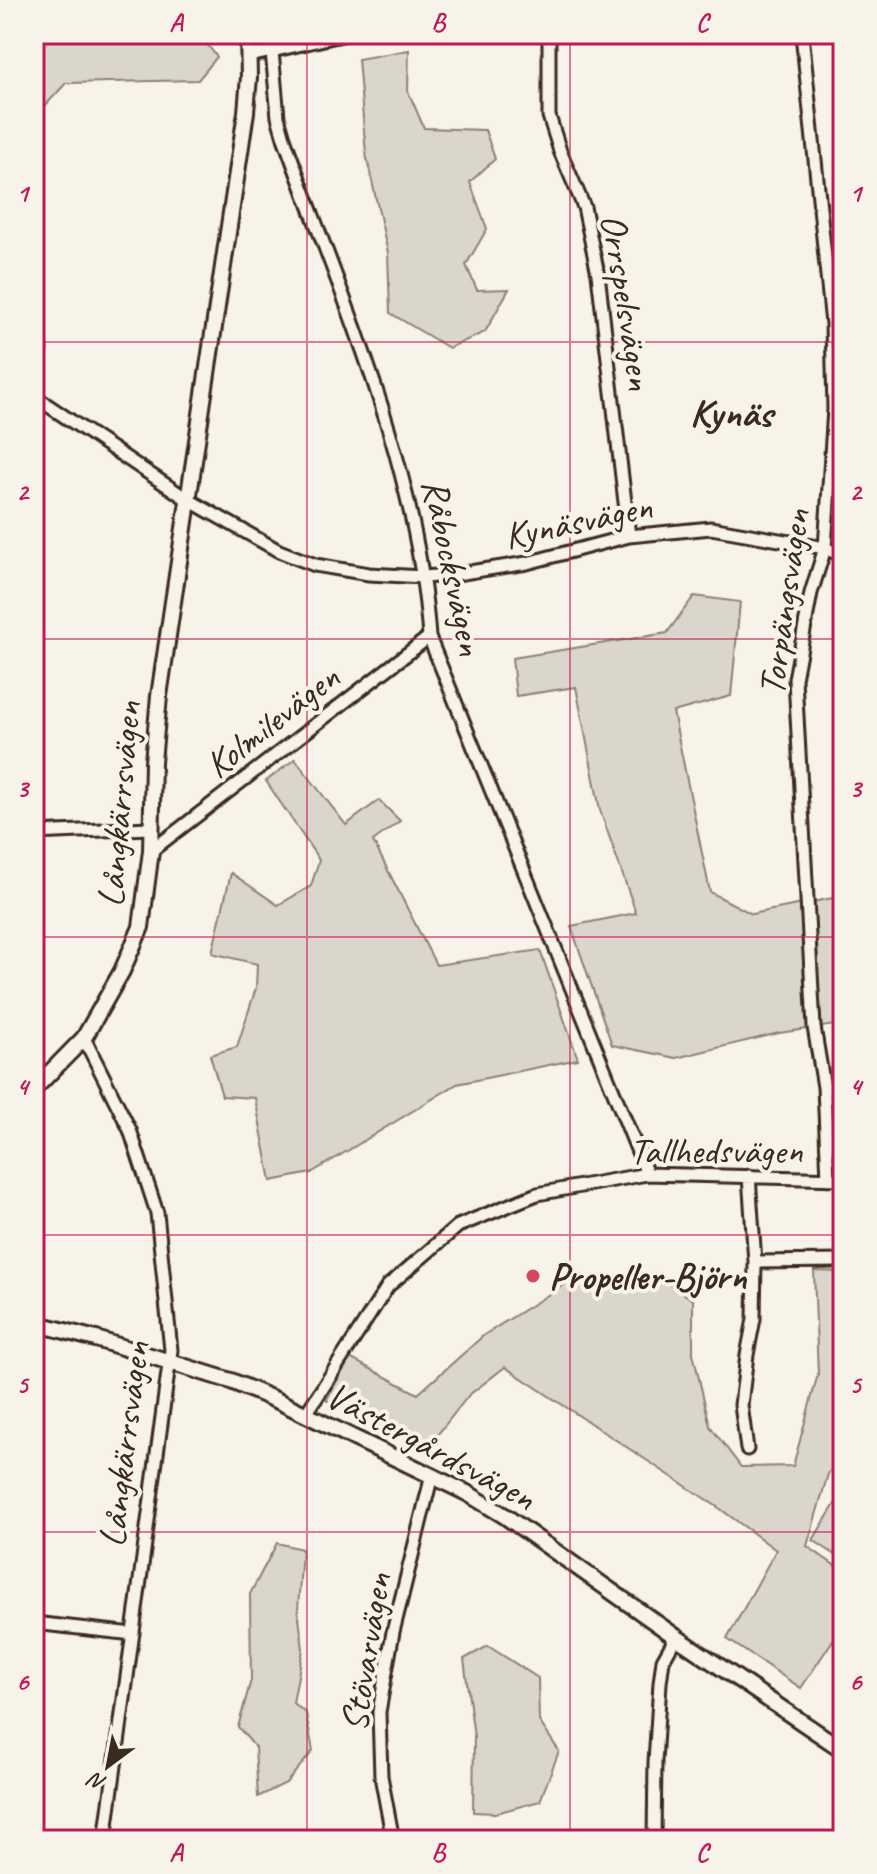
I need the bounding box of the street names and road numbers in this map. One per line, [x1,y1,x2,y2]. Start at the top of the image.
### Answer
street label: Orrspelsvägen [590,211,664,394]
street label: Råbocksvägen [411,474,495,660]
street label: Kynäsvägen [500,482,657,560]
street label: Torpängsvägen [748,505,820,698]
street label: Kolmilevägen [195,653,349,788]
street label: Långkärrsvägen [87,698,151,909]
street label: Tallhedsvägen [629,1127,803,1174]
street label: Långkärrsvägen [88,1338,160,1549]
street label: Västergårdsvägen [318,1371,545,1521]
street label: Stövarvägen [330,1569,402,1735]

